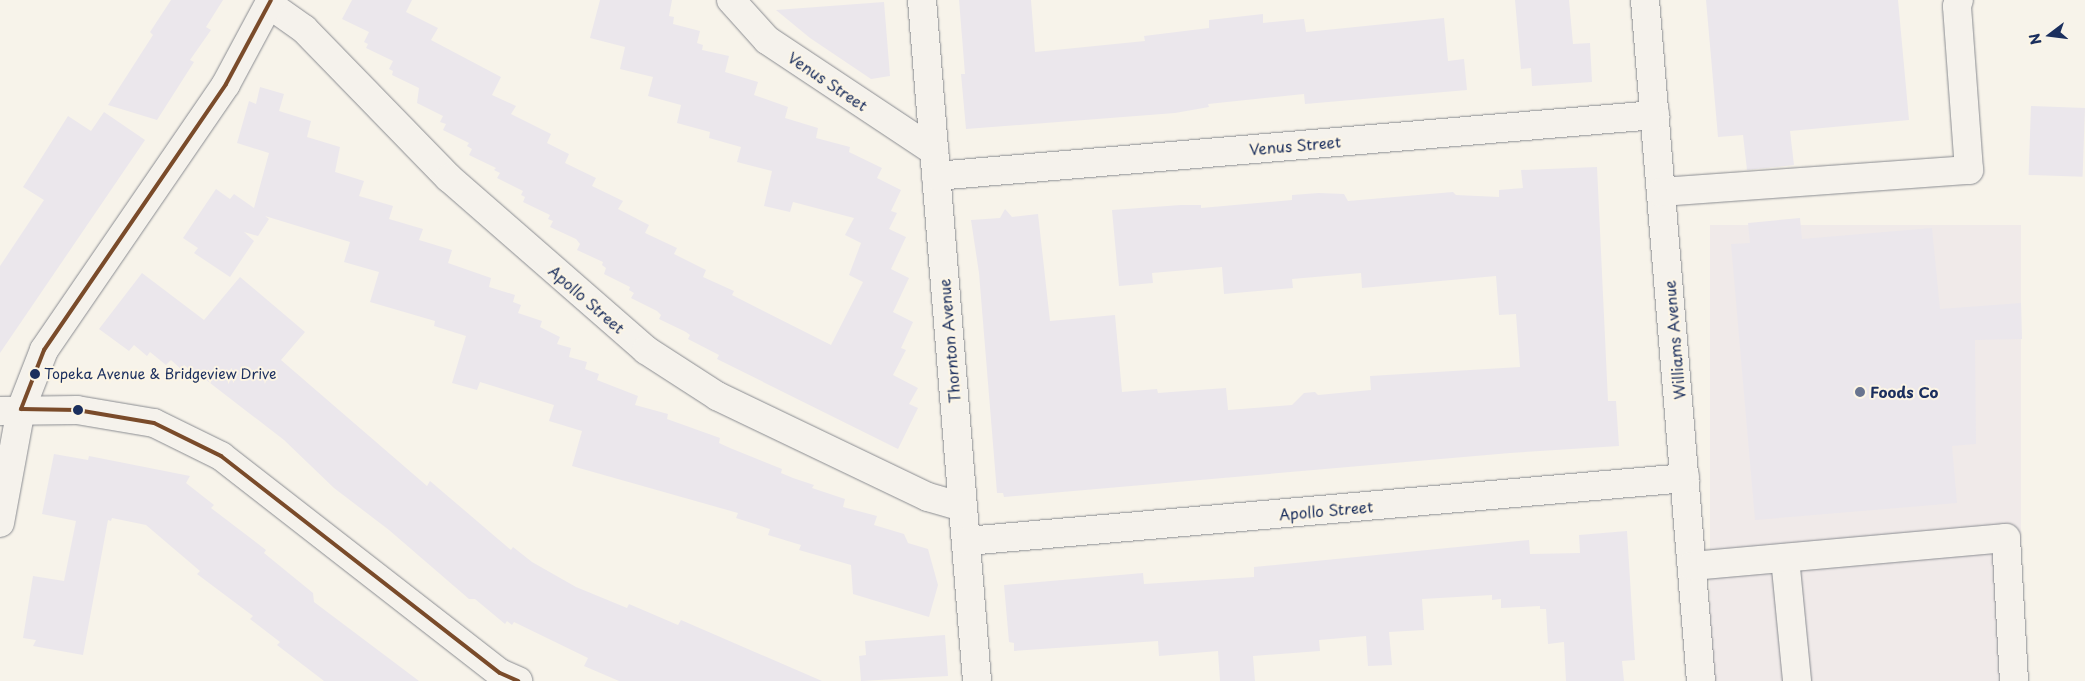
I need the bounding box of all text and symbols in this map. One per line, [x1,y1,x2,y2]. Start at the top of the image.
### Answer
north arrow [2025,10,2075,60]
text: N [2023,31,2047,47]
street label: Venus Street [785,48,871,114]
street label: Venus Street [1249,132,1341,158]
street label: Apollo Street [545,261,629,337]
street label: Thornton Avenue [935,279,963,403]
street label: Williams Avenue [1660,280,1688,400]
place label: Topeka Avenue & Bridgeview Drive [44,366,277,382]
marker: Topeka Avenue & Bridgeview Drive [30,369,40,379]
place label: Foods Co [1870,383,1938,401]
marker: Foods Co [1854,386,1866,398]
unlabelled marker [73,405,83,415]
street label: Apollo Street [1278,497,1374,523]

